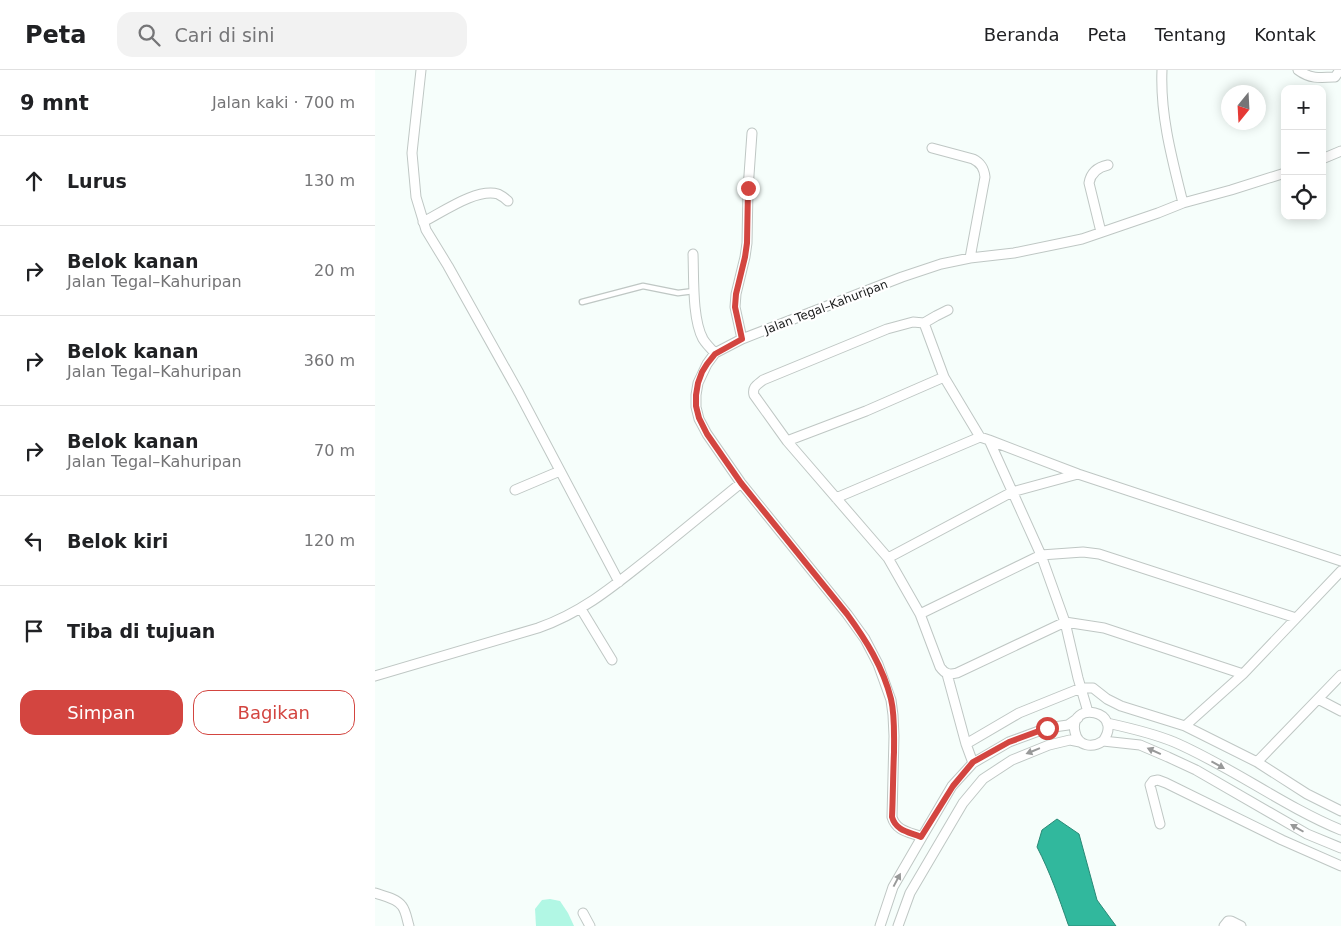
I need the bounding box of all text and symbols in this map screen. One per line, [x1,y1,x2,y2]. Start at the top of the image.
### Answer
search box [117,12,467,57]
text: Peta [25,21,87,49]
icon: search [135,21,163,49]
text: Cari di sini [175,24,274,46]
text: Beranda [984,24,1059,45]
text: Peta [1087,24,1127,45]
text: Tentang [1155,24,1226,45]
text: Kontak [1254,24,1316,45]
north arrow [1221,85,1266,130]
map controls [1281,85,1326,220]
button: + [1281,85,1326,130]
text: 9 mnt [20,91,89,115]
text: Jalan kaki · 700 m [212,93,355,112]
button: − [1281,130,1326,175]
icon: ahead [20,167,48,195]
text: Lurus [67,170,127,192]
text: 130 m [304,171,355,190]
button: locate [1281,175,1326,220]
route end [737,177,760,200]
text: Belok kanan [67,250,199,272]
icon: right [20,257,48,285]
text: 20 m [314,261,355,280]
text: Jalan Tegal–Kahuripan [67,272,242,291]
street label: Jalan Tegal–Kahuripan [761,277,890,337]
text: Belok kanan [67,340,199,362]
icon: right [20,347,48,375]
text: 360 m [304,351,355,370]
text: Jalan Tegal–Kahuripan [67,362,242,381]
text: Belok kanan [67,430,199,452]
icon: right [20,437,48,465]
text: 70 m [314,441,355,460]
text: Jalan Tegal–Kahuripan [67,452,242,471]
icon: left [20,527,48,555]
text: Belok kiri [67,530,168,552]
text: 120 m [304,531,355,550]
icon: arrive [20,617,48,645]
text: Tiba di tujuan [67,620,215,642]
button: Simpan [20,690,183,735]
button: Bagikan [193,690,355,735]
route start [1036,717,1059,740]
one-way arrow [1025,747,1040,755]
one-way arrow [1147,747,1161,755]
one-way arrow [1211,760,1224,769]
one-way arrow [1290,823,1303,832]
one-way arrow [893,873,901,888]

